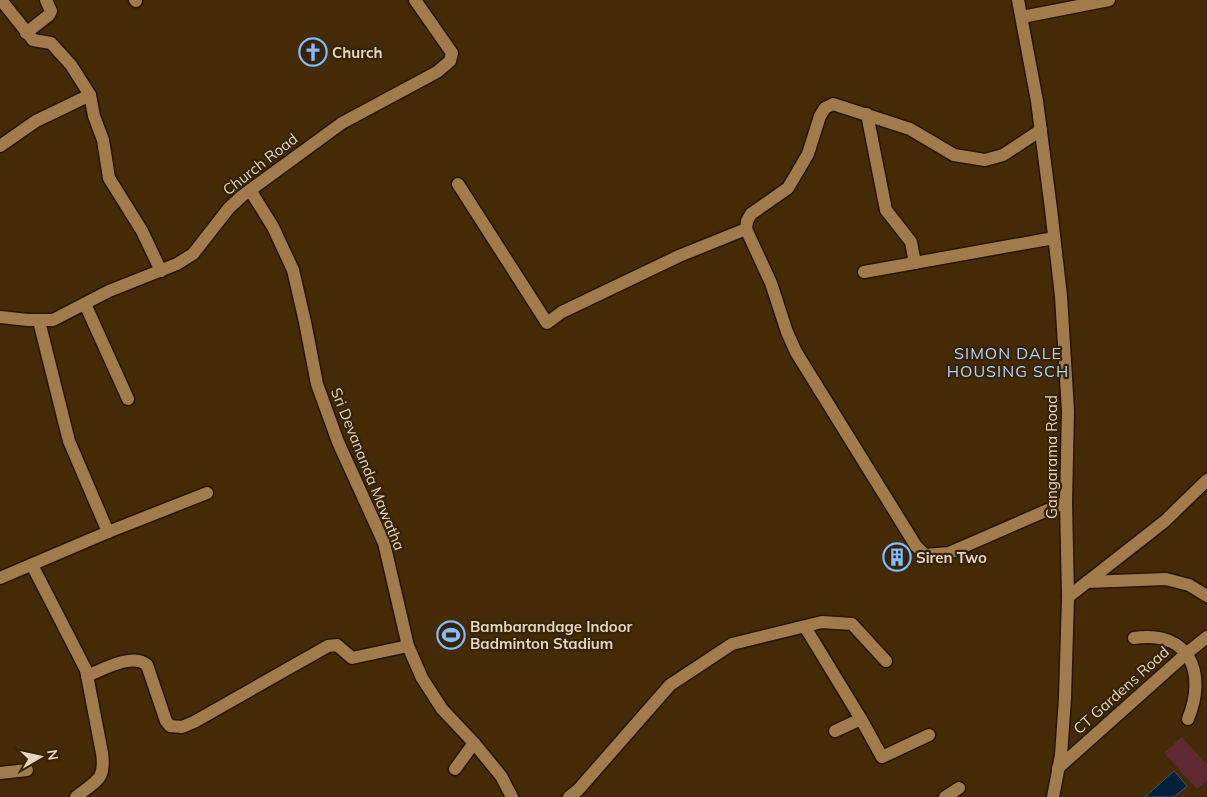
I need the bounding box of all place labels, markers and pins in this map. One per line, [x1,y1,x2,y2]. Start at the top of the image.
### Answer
church icon: Church [298,37,328,67]
place label: Church [332,43,383,62]
building icon: Siren Two [882,542,912,572]
place label: Siren Two [916,548,987,567]
place label: Bambarandage Indoor Badminton Stadium [470,617,633,653]
sports icon: Bambarandage Indoor Badminton Stadium [436,620,466,650]

